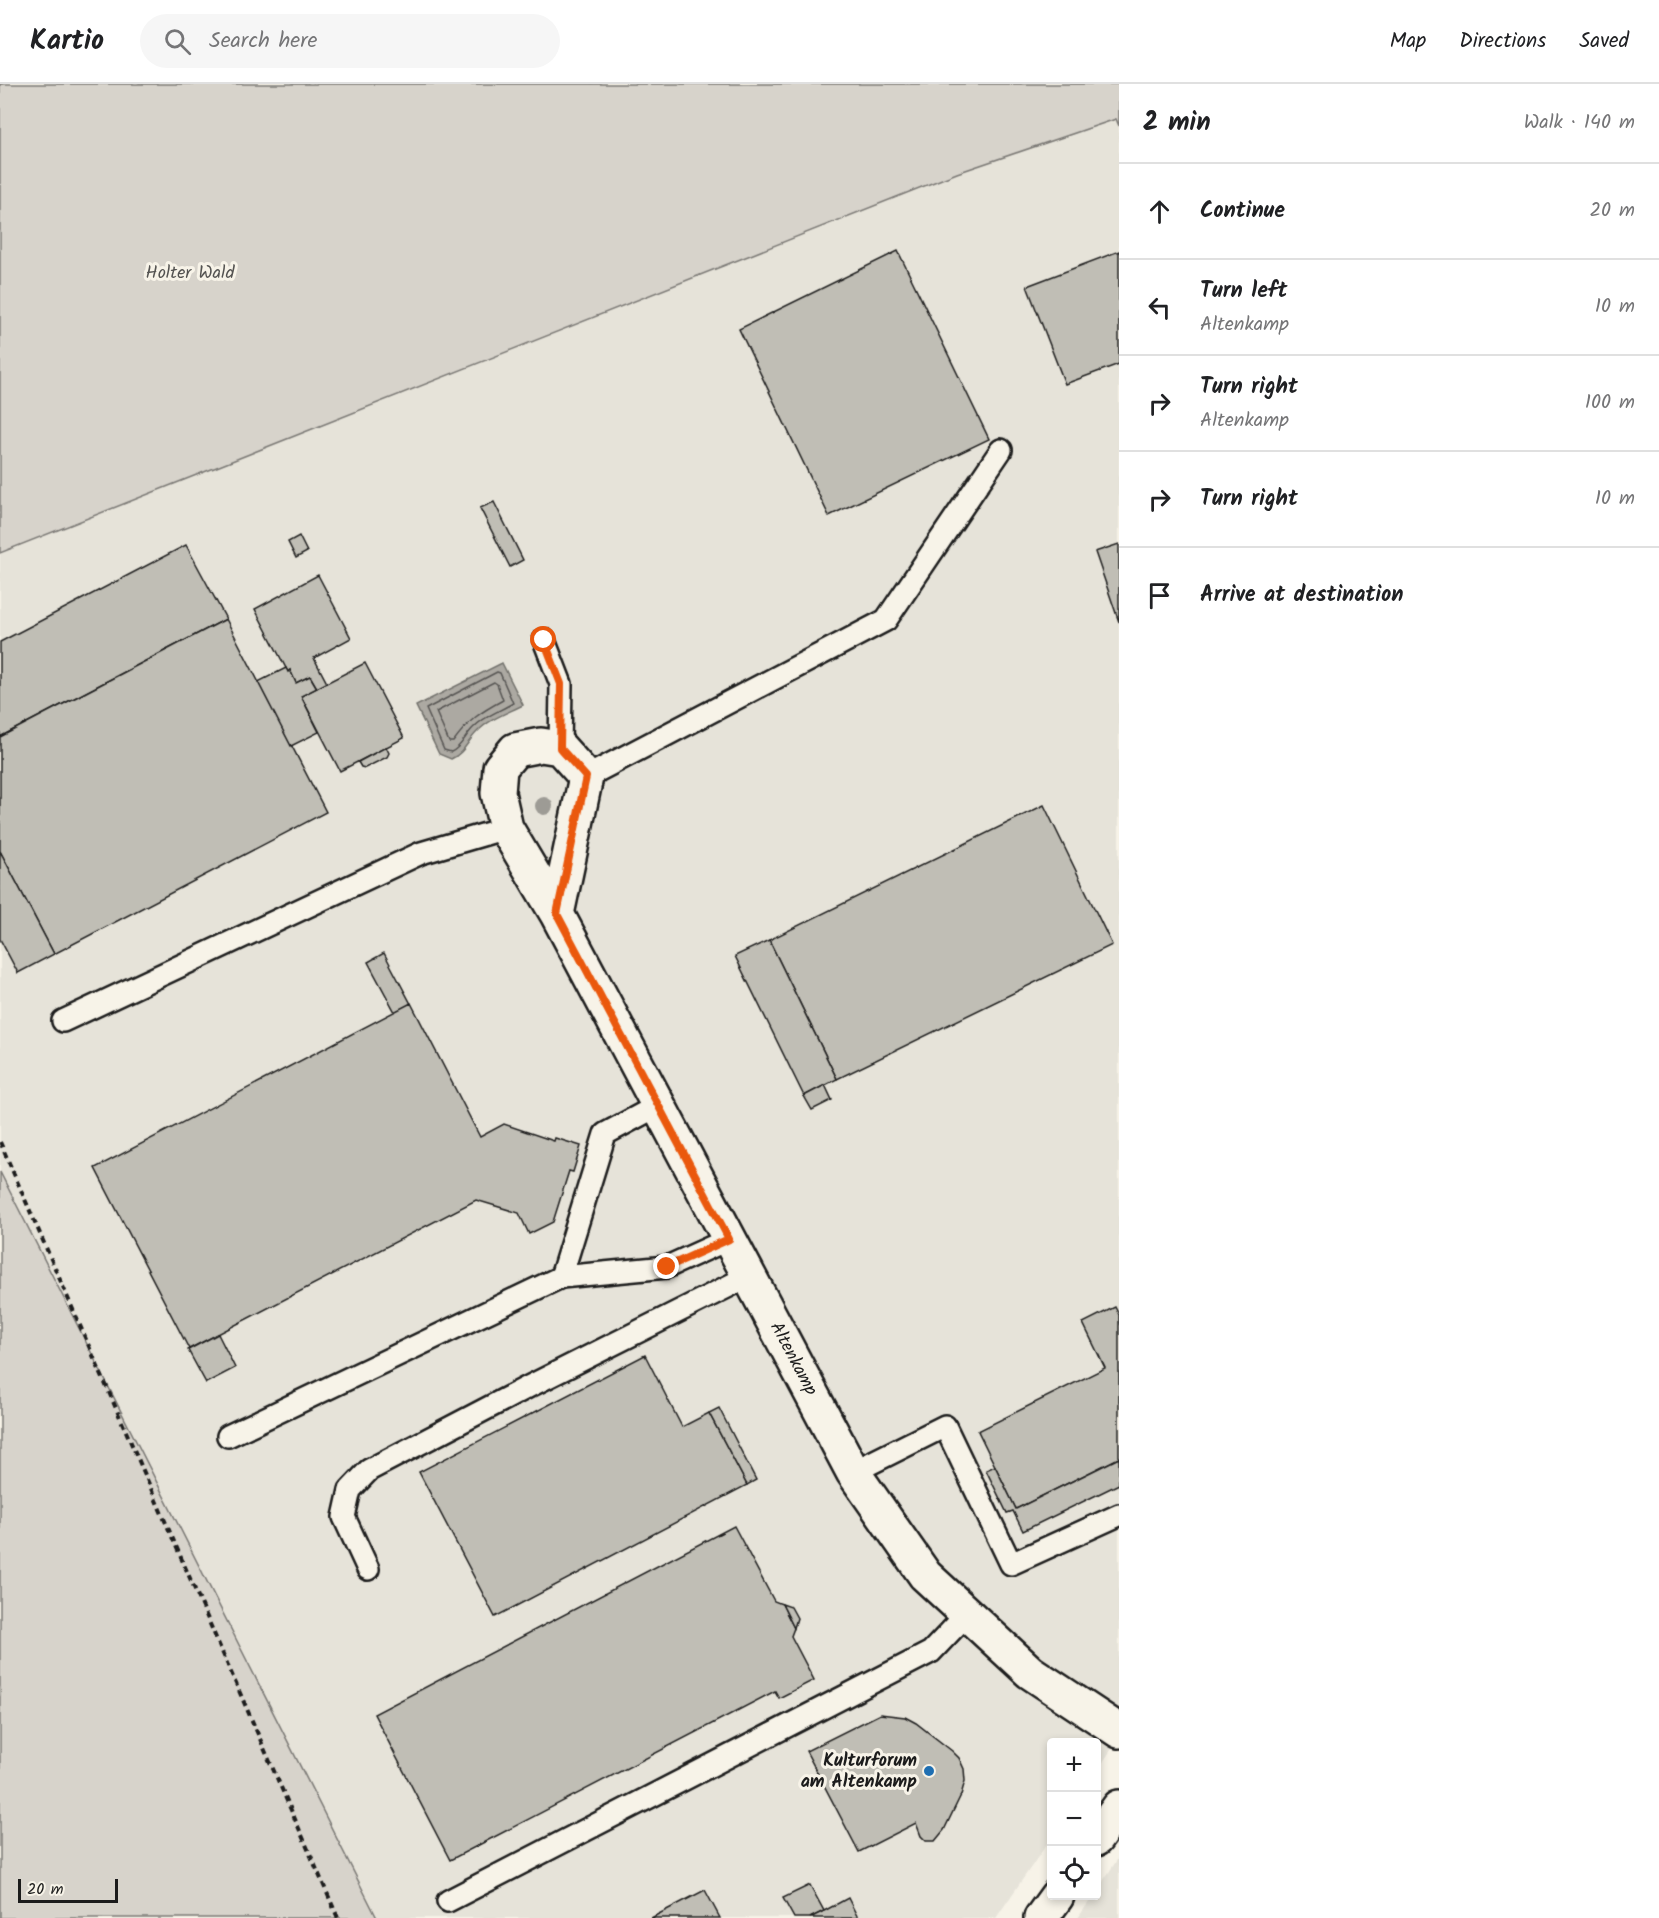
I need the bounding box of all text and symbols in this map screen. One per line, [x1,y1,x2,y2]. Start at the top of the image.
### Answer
search box [140,14,560,68]
text: Kartio [30,19,104,64]
text: Search here [209,24,317,59]
icon: search [161,25,194,58]
text: Map [1390,25,1426,58]
text: Directions [1459,25,1546,58]
text: Saved [1579,25,1629,58]
text: 2 min [1143,102,1211,144]
text: Walk · 140 m [1524,107,1635,139]
text: Continue [1200,194,1285,229]
icon: ahead [1143,195,1176,228]
text: 20 m [1589,195,1635,227]
park label: Holter Wald [146,259,235,288]
text: Turn left [1200,274,1287,309]
icon: left [1143,291,1176,324]
text: 10 m [1595,291,1635,323]
text: Altenkamp [1200,309,1289,341]
text: Turn right [1200,370,1298,405]
icon: right [1143,387,1176,420]
text: 100 m [1585,387,1635,419]
text: Altenkamp [1200,405,1289,437]
text: Turn right [1200,482,1298,517]
icon: right [1143,483,1176,516]
text: 10 m [1595,483,1635,515]
text: Arrive at destination [1200,578,1403,613]
icon: arrive [1143,579,1176,612]
route start [530,626,556,652]
route end [653,1253,679,1279]
street label: Altenkamp [761,1317,825,1401]
map controls [1047,1738,1101,1900]
button: + [1047,1738,1101,1792]
place label: Kulturforum am Altenkamp [801,1747,917,1797]
marker: Kulturforum am Altenkamp [922,1764,936,1778]
button: − [1047,1792,1101,1846]
button: locate [1047,1846,1101,1900]
scale bar [18,1876,118,1904]
text: 20 m [27,1877,63,1902]

